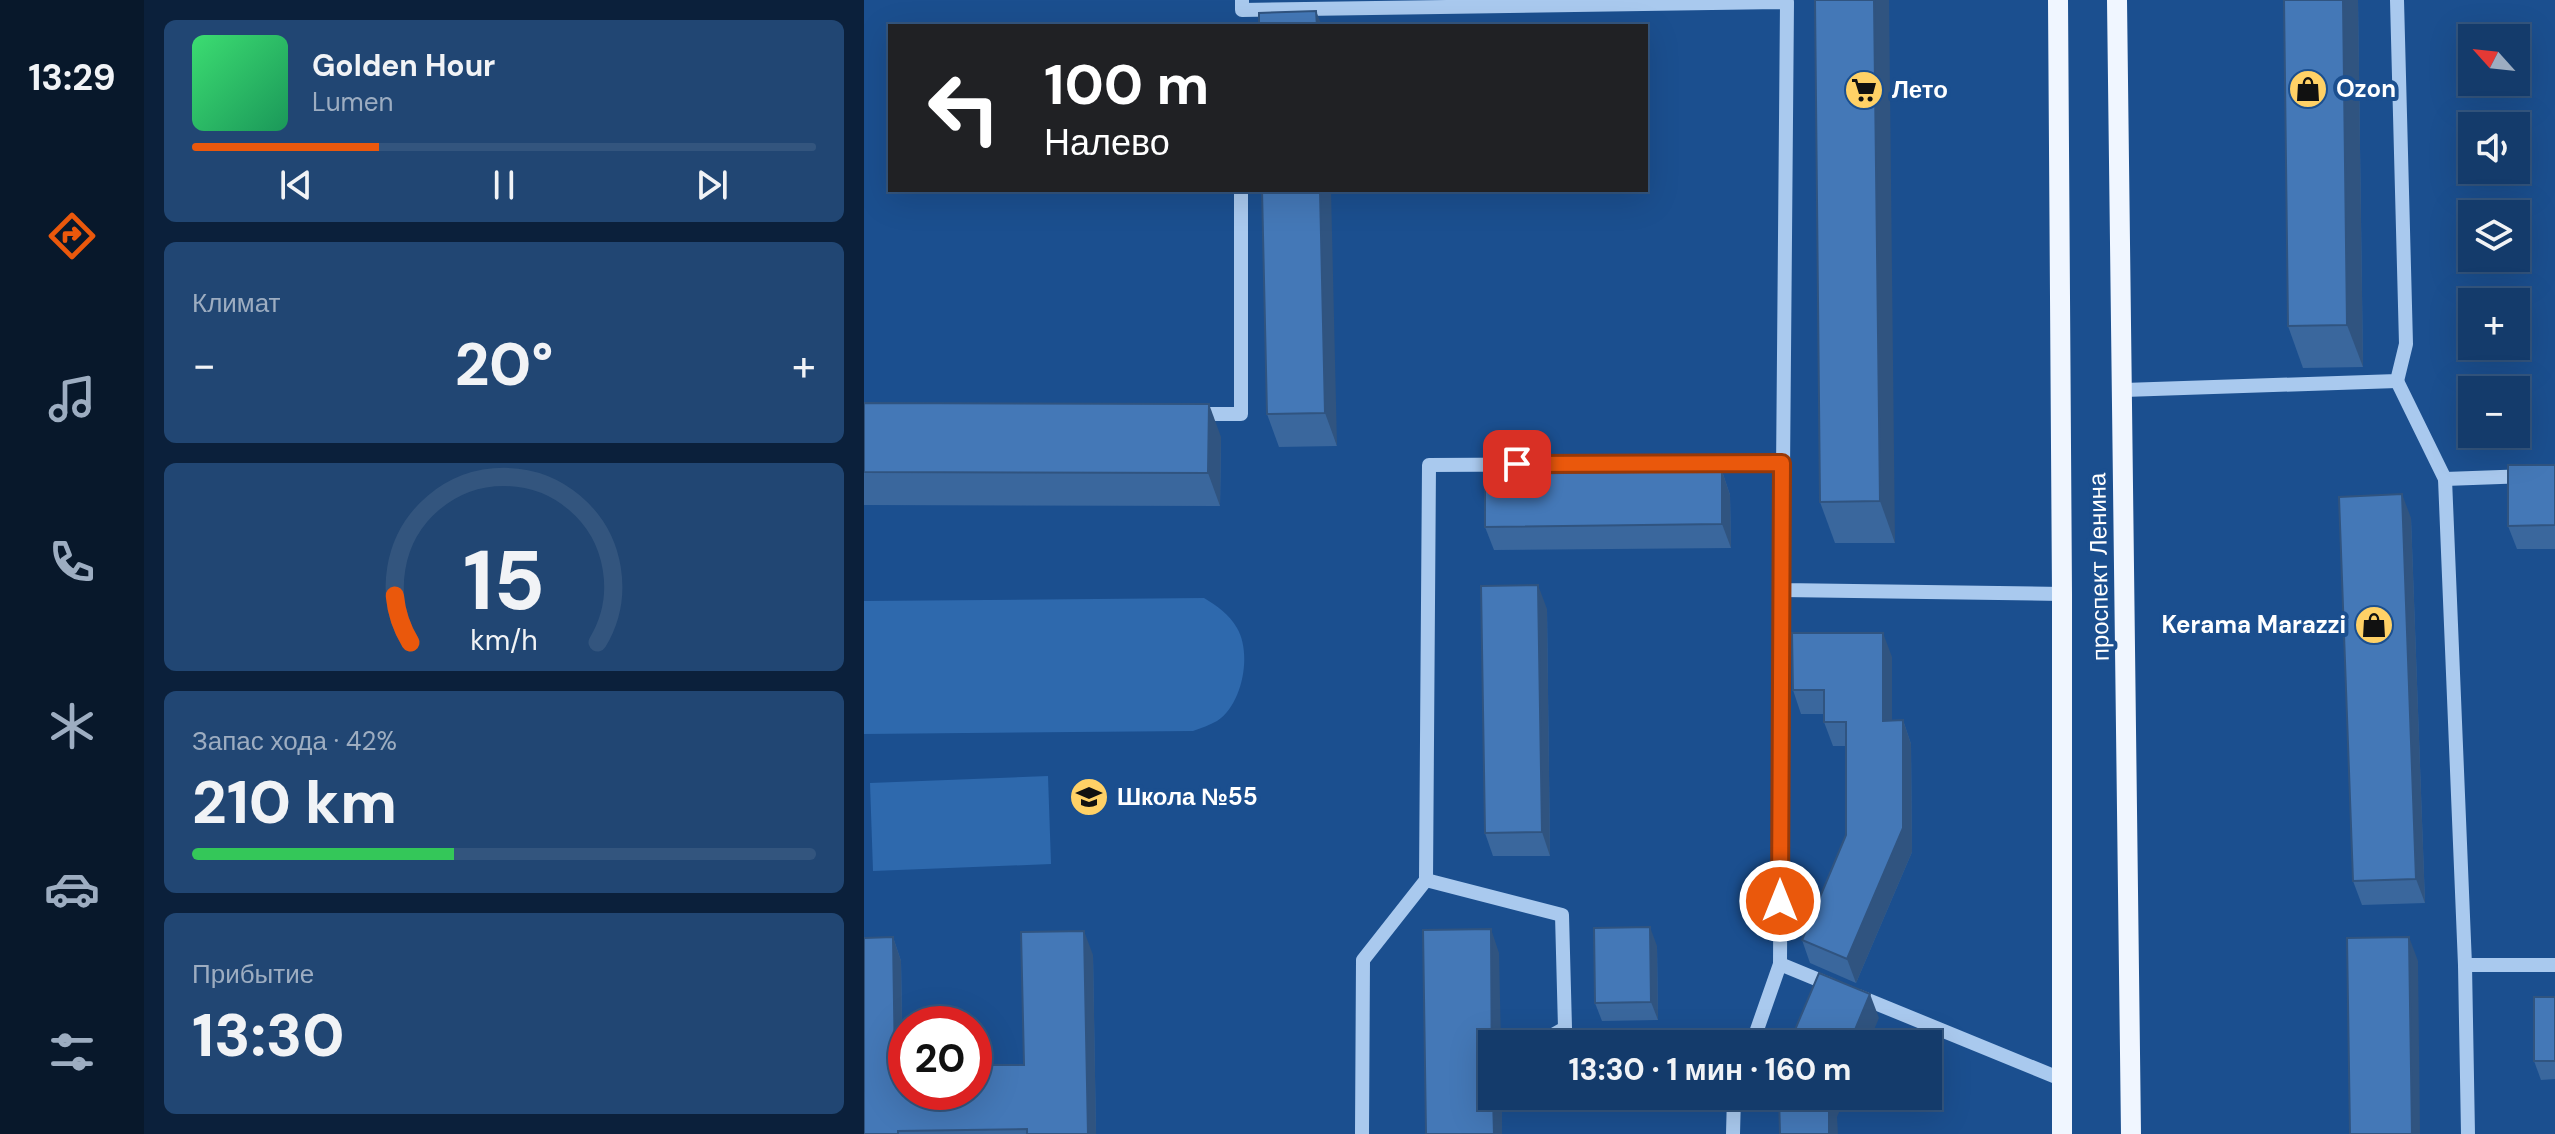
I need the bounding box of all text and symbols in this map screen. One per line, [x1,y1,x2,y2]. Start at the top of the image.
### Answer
north arrow [2458,24,2530,96]
map controls [2458,24,2530,448]
text: Golden Hour [312,46,495,85]
text: 100 m [1044,48,1209,121]
text: 13:29 [28,54,116,101]
icon: left [912,56,1016,160]
shop icon: Ozon [2287,68,2329,110]
supermarket icon: Лето [1843,69,1885,111]
place label: Ozon [2336,73,2396,104]
place label: Лето [1892,74,1948,105]
text: Lumen [312,85,393,119]
button: sound [2458,112,2530,184]
text: Налево [1044,119,1170,166]
icon: previous [274,163,318,207]
icon: pause [482,163,526,207]
icon: next [690,163,734,207]
button: layers [2458,200,2530,272]
icon: directions [44,208,100,264]
text: Климат [192,286,281,320]
button: + [2458,288,2530,360]
text: 20° [455,325,553,404]
text: − [192,336,216,394]
text: + [792,336,816,394]
icon: music [44,371,100,427]
button: − [2458,376,2530,448]
pin [1483,430,1551,498]
icon: arrive [1495,442,1539,486]
street label: проспект Ленина [2081,472,2116,662]
text: 15 [463,526,545,635]
icon: phone [44,534,100,590]
shop icon: Kerama Marazzi [2353,604,2395,646]
place label: Kerama Marazzi [2161,609,2346,640]
text: km/h [470,622,538,659]
icon: climate [44,698,100,754]
text: Запас хода · 42% [192,724,397,758]
text: 210 km [192,763,397,842]
school or university icon: Школа №55 [1068,776,1110,818]
place label: Школа №55 [1117,781,1258,812]
position arrow [1738,859,1822,943]
icon: car [44,861,100,917]
text: Прибытие [192,957,314,991]
text: 13:30 [192,996,345,1075]
speed limit sign: 20 [888,1006,992,1110]
icon: filters [44,1024,100,1080]
text: 13:30 · 1 мин · 160 m [1568,1050,1852,1089]

